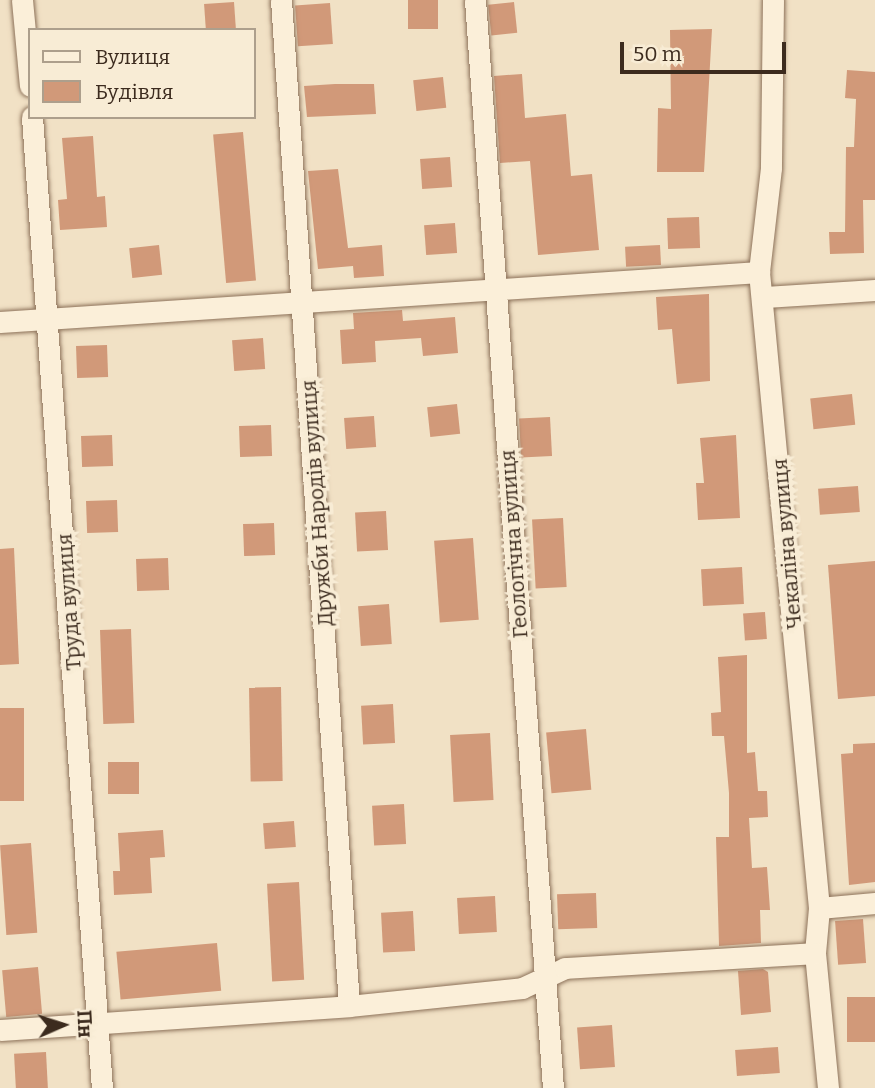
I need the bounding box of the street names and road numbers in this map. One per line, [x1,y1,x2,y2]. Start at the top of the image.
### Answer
street label: Дружби Народів вулиця [296,379,338,627]
street label: Геологічна вулиця [495,449,533,639]
street label: Чекаліна вулиця [767,458,807,630]
street label: Труда вулиця [52,533,86,671]

